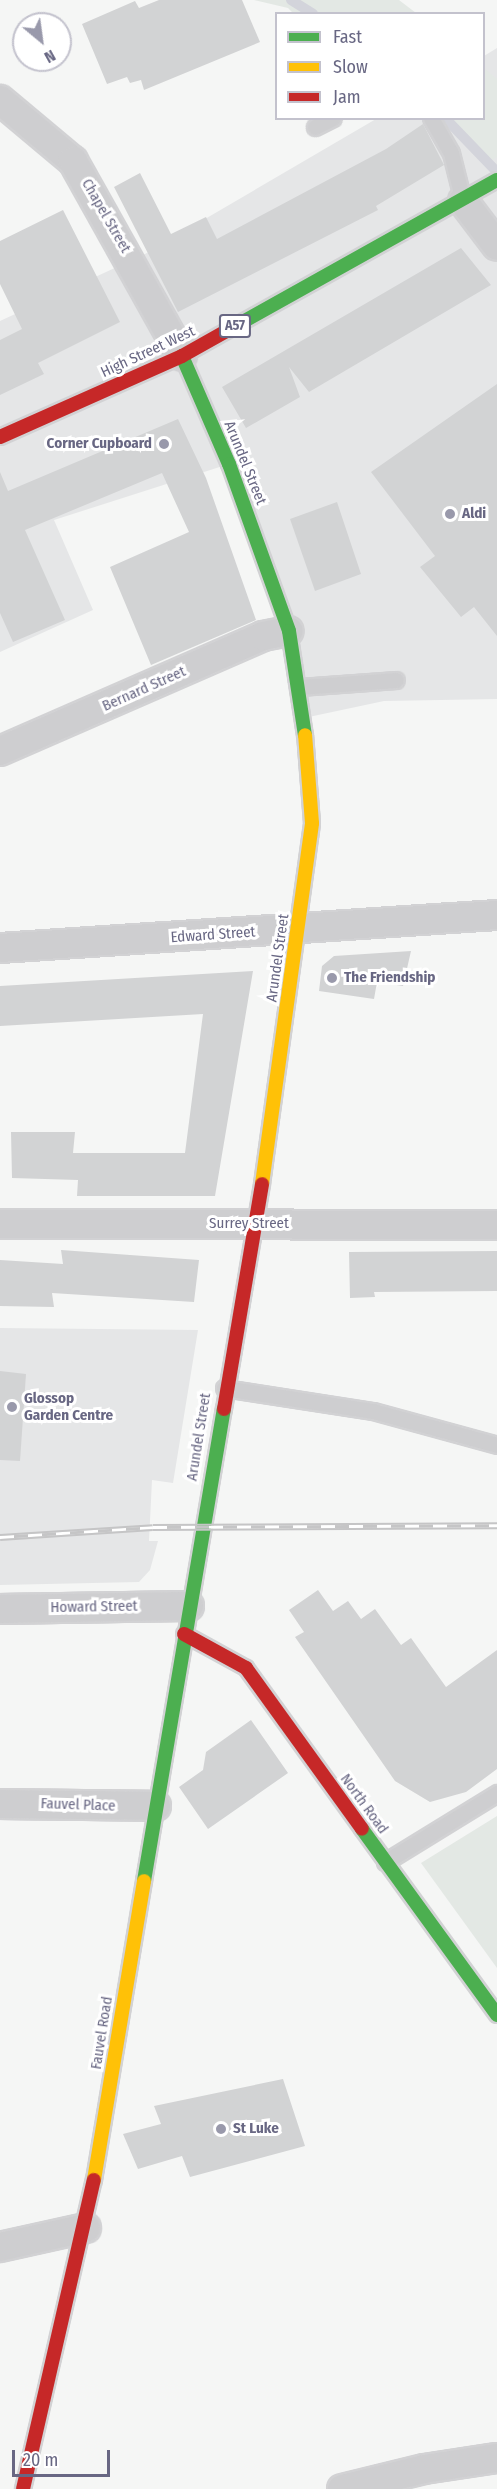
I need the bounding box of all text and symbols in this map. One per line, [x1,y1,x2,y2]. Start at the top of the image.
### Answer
north arrow [12,12,72,72]
legend [275,12,485,120]
text: Fast [333,26,362,48]
text: N [41,46,59,67]
text: Slow [333,56,368,78]
text: Jam [333,86,361,108]
street label: Chapel Street [78,176,134,256]
road number: A57 [218,315,252,337]
street label: High Street West [98,322,198,382]
street label: Arundel Street [220,419,270,507]
place label: Corner Cupboard [47,435,152,453]
marker: Corner Cupboard [157,437,171,451]
place label: Aldi [462,505,486,523]
marker: Aldi [443,507,457,521]
street label: Bernard Street [100,663,188,715]
street label: Arundel Street [263,913,293,1003]
street label: Edward Street [170,923,256,947]
place label: The Friendship [344,969,435,987]
marker: The Friendship [325,971,339,985]
street label: Surrey Street [209,1215,289,1233]
place label: Glossop Garden Centre [24,1389,113,1424]
street label: Arundel Street [183,1392,215,1482]
marker: Glossop Garden Centre [5,1400,19,1414]
street label: Howard Street [50,1597,138,1617]
street label: North Road [336,1771,392,1837]
street label: Fauvel Place [40,1795,116,1815]
street label: Fauvel Road [87,1995,117,2071]
place label: St Luke [233,2120,279,2138]
marker: St Luke [214,2122,228,2136]
scale bar [15,2438,112,2476]
text: 20 m [23,2449,58,2471]

